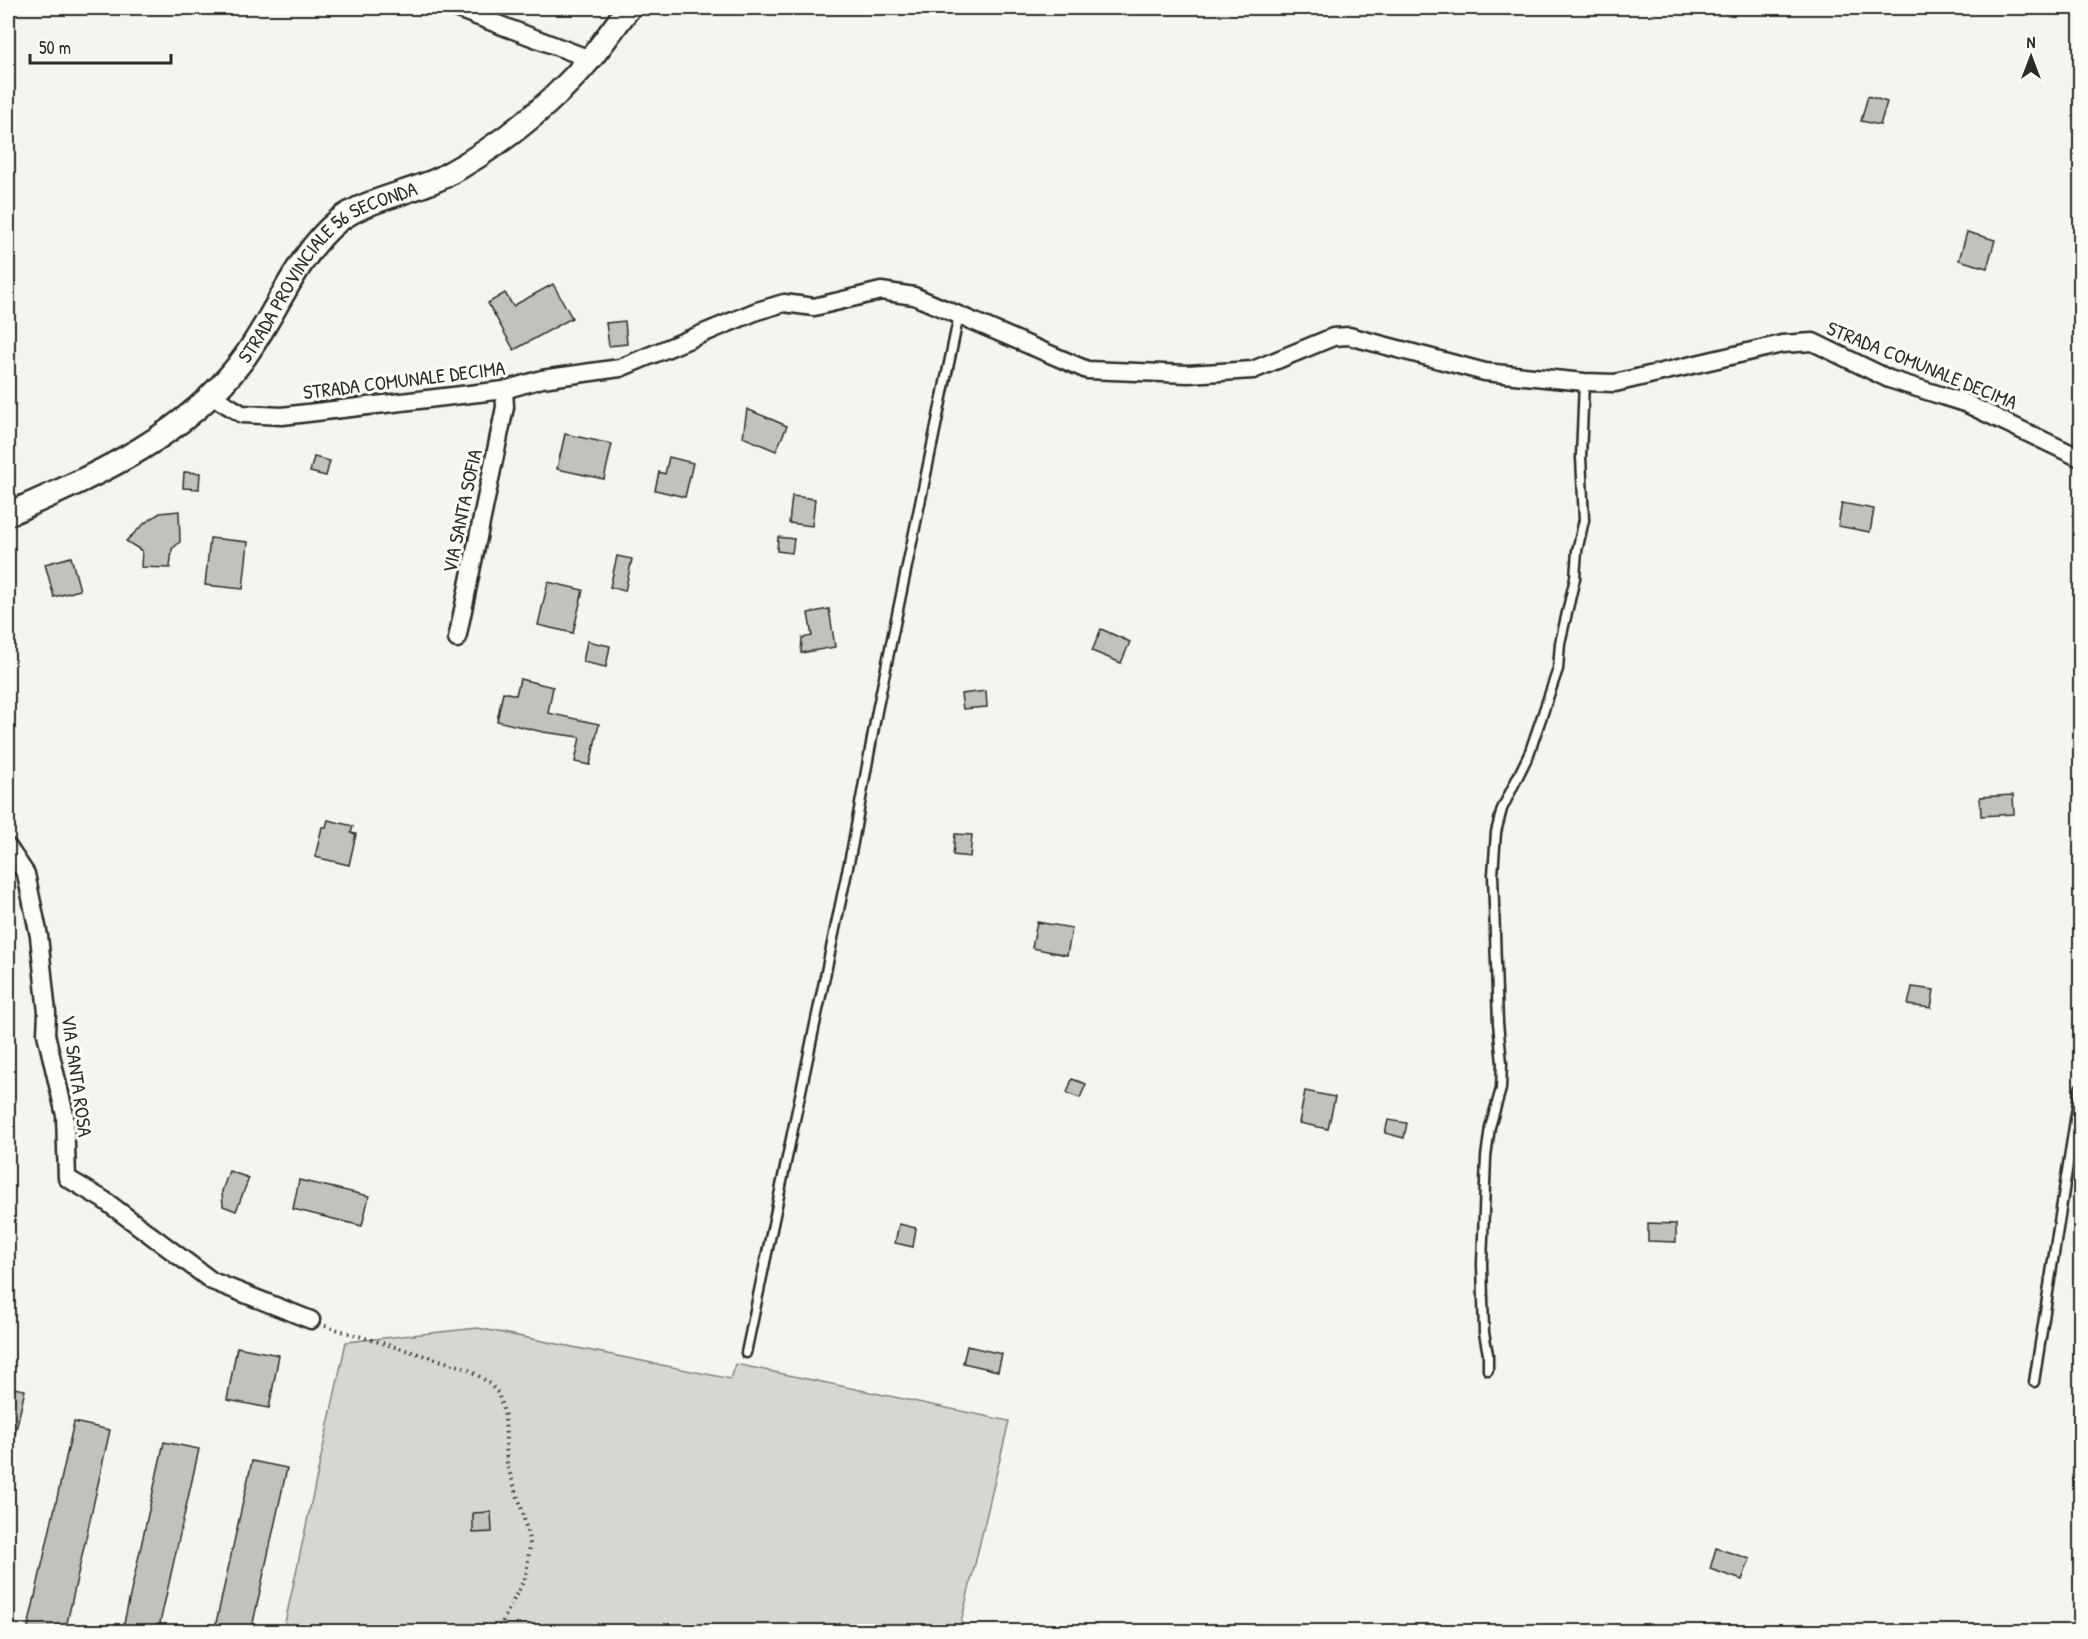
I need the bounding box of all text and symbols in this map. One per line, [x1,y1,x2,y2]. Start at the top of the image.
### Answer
scale bar [30,27,171,65]
north arrow [2001,27,2061,87]
text: N [2027,31,2036,53]
text: 50 m [39,35,71,60]
street label: STRADA PROVINCIALE 56 SECONDA [231,174,421,368]
street label: STRADA COMUNALE DECIMA [1823,314,2022,415]
street label: STRADA COMUNALE DECIMA [301,354,507,405]
street label: VIA SANTA SOFIA [435,446,488,575]
street label: VIA SANTA ROSA [56,1013,99,1139]

